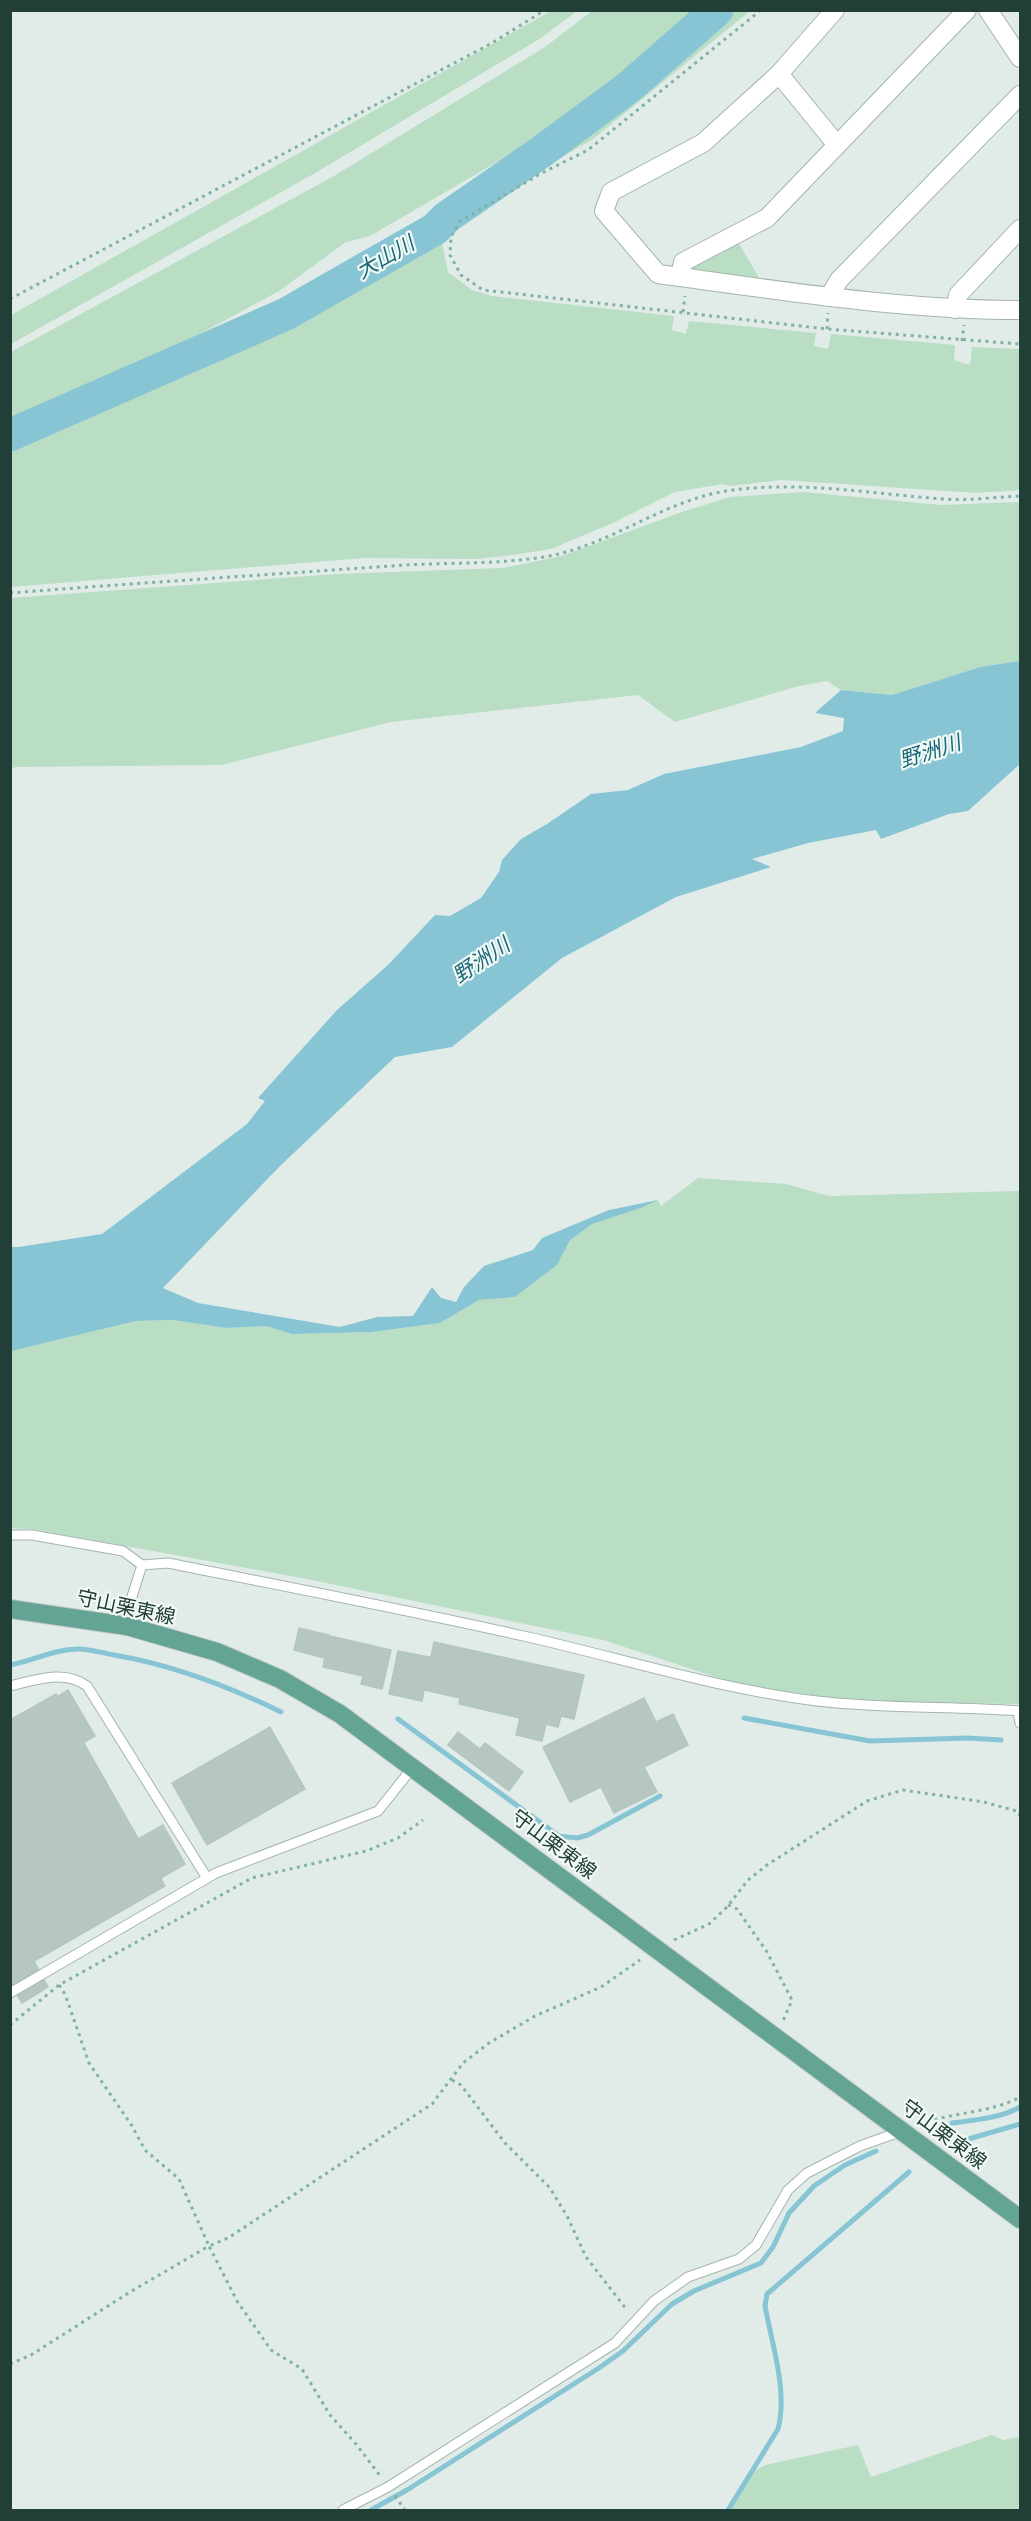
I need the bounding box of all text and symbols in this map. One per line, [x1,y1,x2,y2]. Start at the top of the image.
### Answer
water label: 大山川 [351,229,420,284]
water label: 野洲川 [896,729,966,773]
water label: 野洲川 [448,931,516,988]
street label: 守山栗東線 [75,1585,177,1629]
street label: 守山栗東線 [507,1804,601,1884]
street label: 守山栗東線 [897,2094,991,2174]

